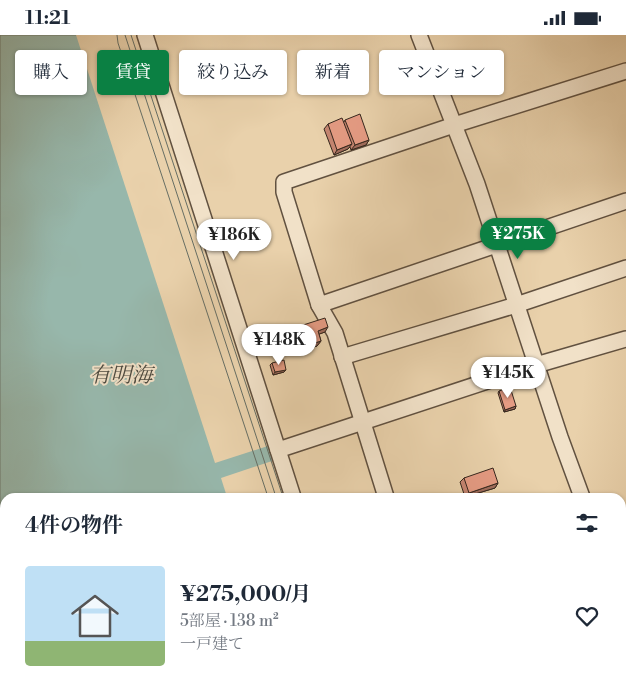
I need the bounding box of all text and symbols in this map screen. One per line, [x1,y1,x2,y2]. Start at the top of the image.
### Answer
text: 11:21 [25,6,70,30]
chip: 購入 [15,50,87,95]
chip: 賃貸 [97,50,169,95]
chip: 絞り込み [179,50,287,95]
chip: 新着 [297,50,369,95]
chip: マンション [379,50,504,95]
pin: ¥275K [483,217,553,260]
pin: ¥186K [199,219,269,261]
text: ¥275K [491,224,545,244]
text: ¥186K [208,225,260,245]
pin: ¥148K [244,323,314,366]
text: ¥148K [252,330,306,350]
pin: ¥145K [473,357,543,399]
water label: 有明海 [90,363,155,389]
text: ¥145K [482,363,534,383]
icon: filters [573,509,601,537]
text: 4件の物件 [25,513,123,539]
text: ¥275,000/月 [180,582,311,608]
icon: home [65,586,125,646]
icon: heart [573,602,601,630]
text: 5部屋 · 138 m² [180,611,279,631]
text: 一戸建て [180,634,244,654]

